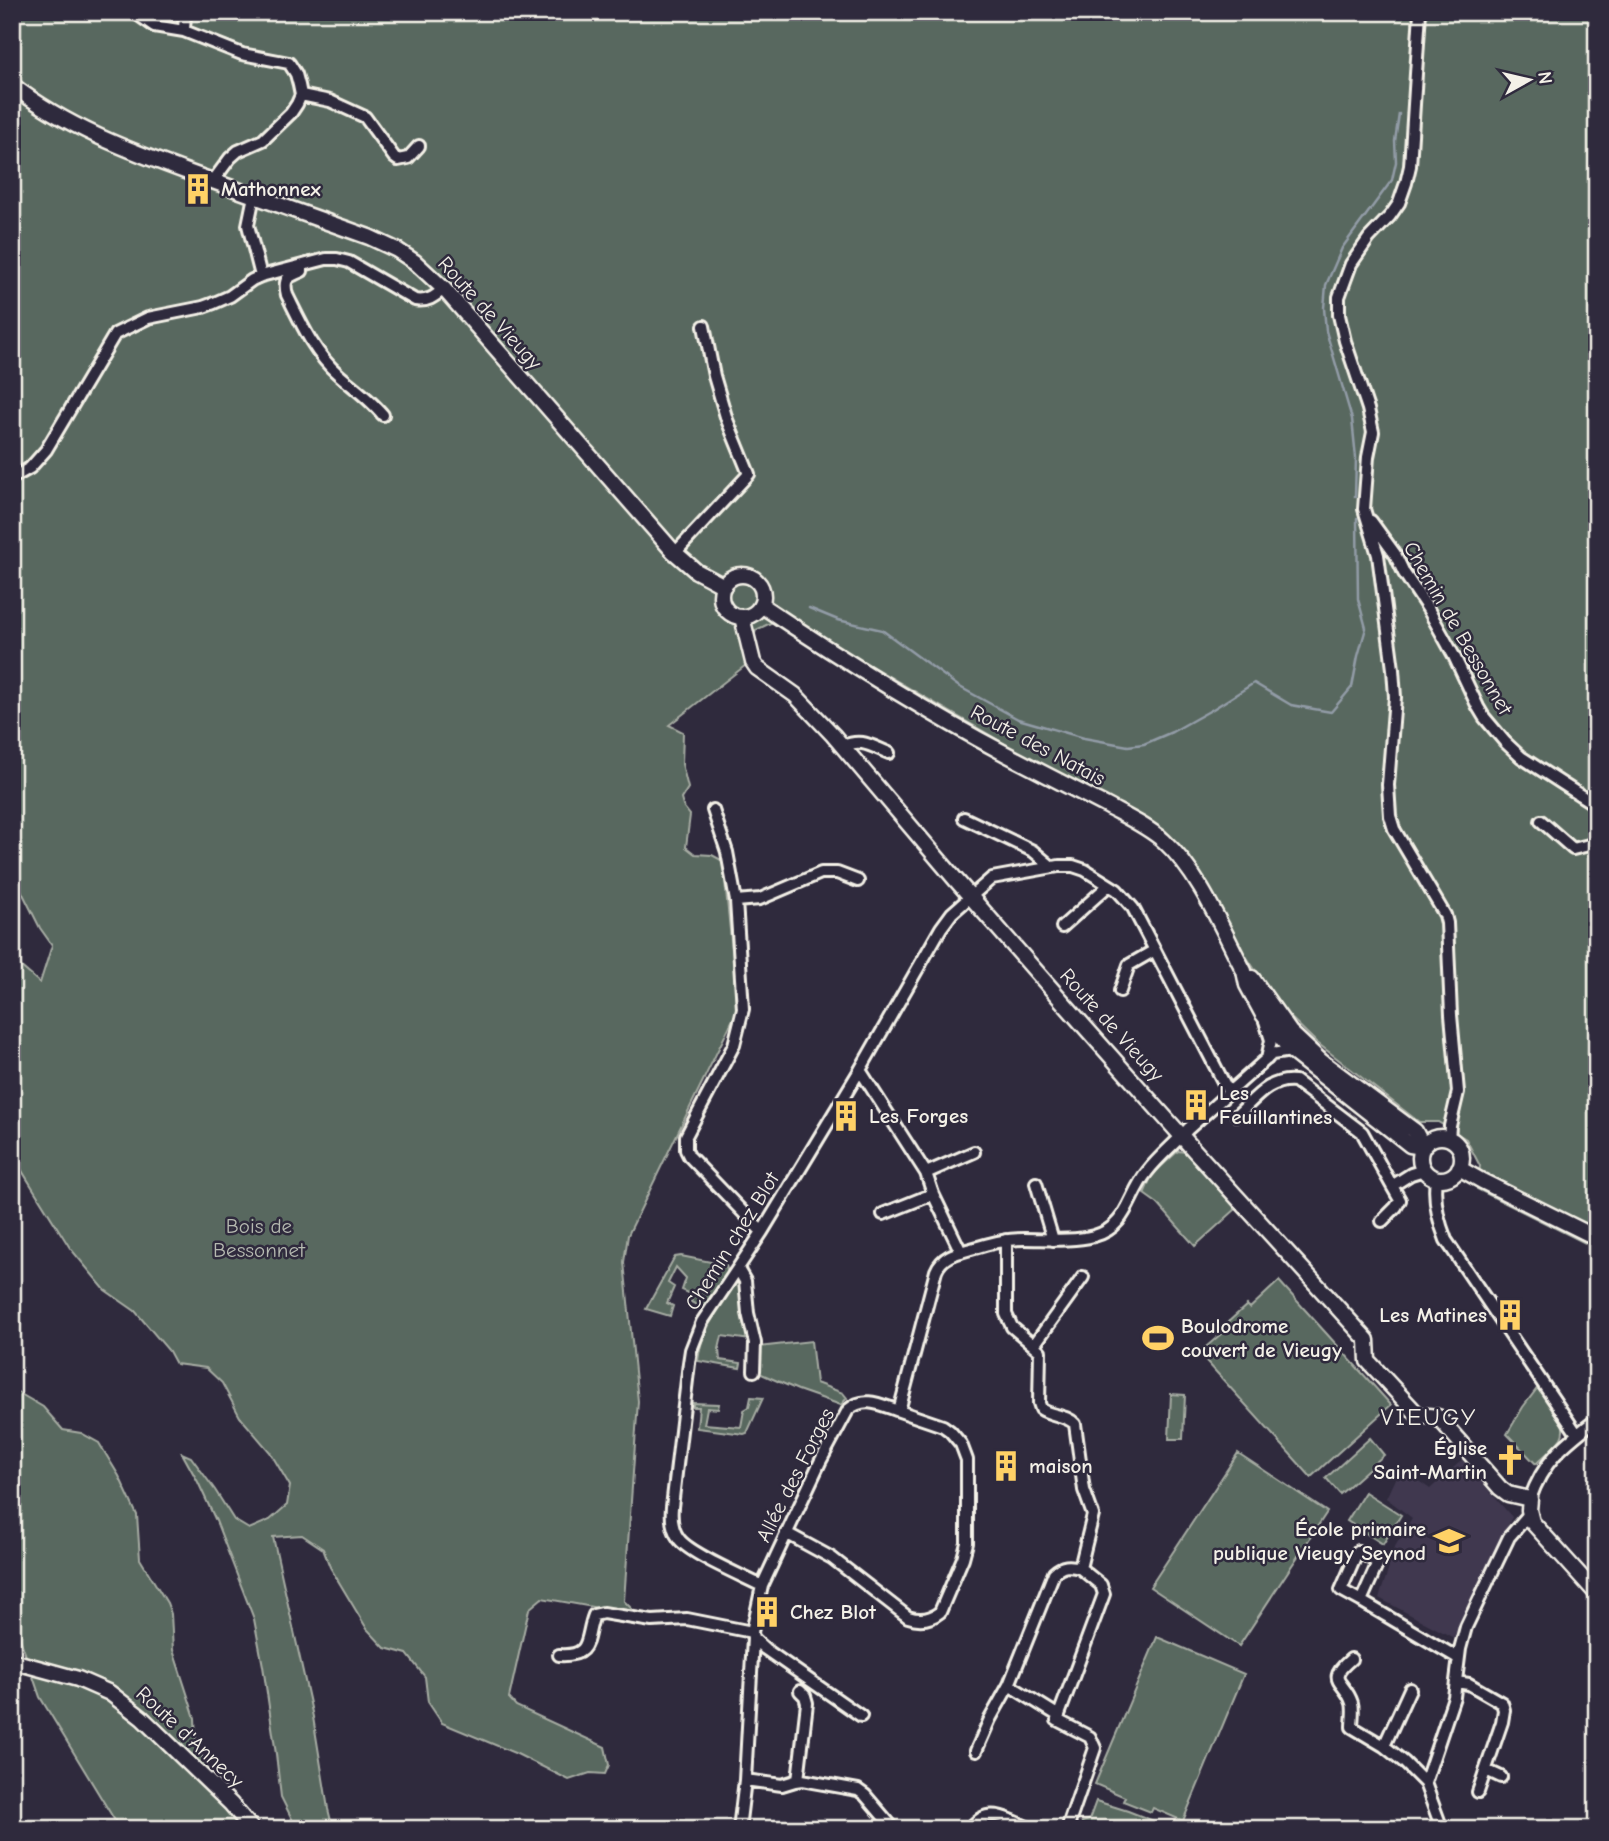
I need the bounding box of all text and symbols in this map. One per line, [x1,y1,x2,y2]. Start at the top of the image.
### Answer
north arrow [1494,46,1564,116]
text: N [1533,70,1557,85]
building icon: Mathonnex [181,172,215,206]
place label: Mathonnex [221,177,322,201]
street label: Route de Vieugy [433,252,547,375]
street label: Chemin de Bessonnet [1399,537,1518,720]
street label: Route des Natais [967,699,1109,791]
street label: Route de Vieugy [1055,964,1169,1087]
place label: Les Feuillantines [1219,1081,1332,1129]
building icon: Les Feuillantines [1179,1088,1213,1122]
building icon: Les Forges [829,1099,863,1133]
place label: Les Forges [869,1104,968,1128]
street label: Chemin chez Blot [680,1167,785,1314]
park label: Bois de Bessonnet [213,1214,306,1262]
building icon: Les Matines [1493,1298,1527,1332]
place label: Les Matines [1379,1303,1487,1327]
place label: Boulodrome couvert de Vieugy [1181,1314,1342,1362]
sports icon: Boulodrome couvert de Vieugy [1141,1321,1175,1355]
district label: VIEUGY [1381,1403,1477,1431]
street label: Allée des Forges [751,1404,839,1546]
place label: Église Saint-Martin [1373,1436,1487,1484]
church icon: Église Saint-Martin [1493,1443,1527,1477]
building icon: maison [989,1449,1023,1483]
place label: maison [1029,1454,1093,1478]
place label: École primaire publique Vieugy Seynod [1213,1517,1426,1565]
school or university icon: École primaire publique Vieugy Seynod [1432,1524,1466,1558]
building icon: Chez Blot [750,1595,784,1629]
place label: Chez Blot [790,1600,877,1624]
street label: Route d'Annecy [131,1681,249,1793]

